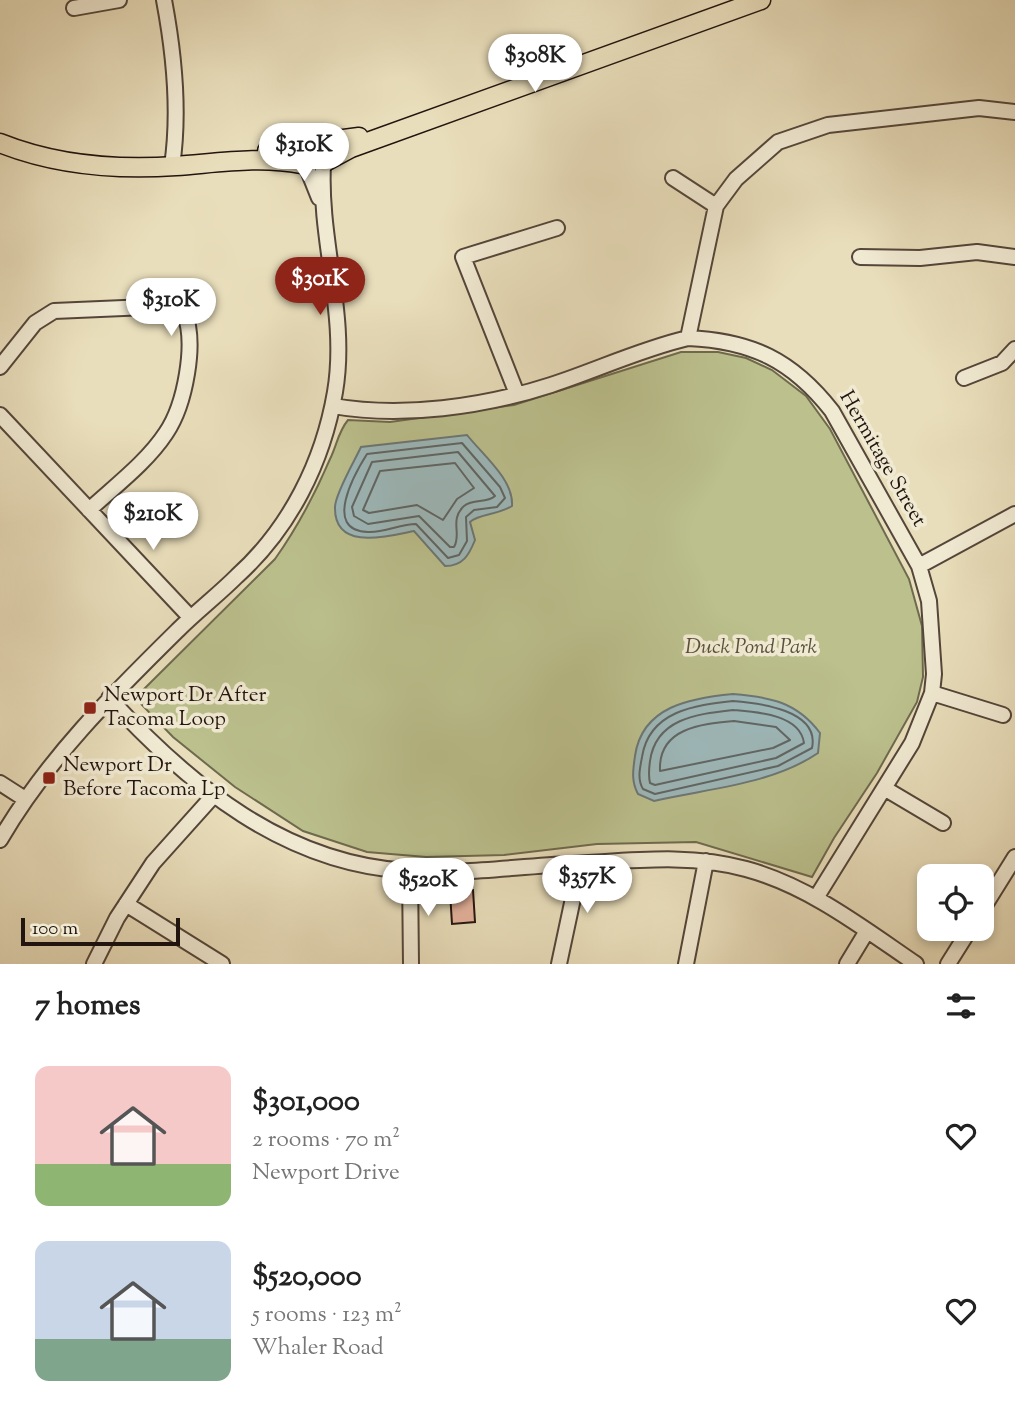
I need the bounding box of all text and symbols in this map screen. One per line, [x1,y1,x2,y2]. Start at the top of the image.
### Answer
pin: $308K [486,34,584,94]
text: $308K [504,40,566,73]
pin: $310K [255,124,353,183]
text: $310K [275,129,333,162]
pin: $301K [271,258,369,317]
text: $301K [291,263,349,296]
pin: $310K [122,278,220,338]
text: $310K [142,284,200,317]
street label: Hermitage Street [831,385,933,533]
pin: $210K [104,492,202,552]
text: $210K [123,498,183,531]
park label: Duck Pond Park [685,633,818,663]
place label: Newport Dr After Tacoma Loop [104,681,267,735]
marker: Newport Dr After Tacoma Loop [82,700,98,716]
place label: Newport Dr Before Tacoma Lp [63,751,225,805]
marker: Newport Dr Before Tacoma Lp [41,770,57,786]
pin: $357K [538,856,636,915]
pin: $520K [379,858,477,918]
text: $357K [558,861,616,894]
text: $520K [398,864,458,897]
map controls [917,864,994,941]
button: locate [917,864,994,941]
scale bar [21,915,180,947]
text: 100 m [32,916,78,943]
text: 7 homes [35,985,140,1028]
icon: filters [942,987,980,1025]
text: $301,000 [252,1081,360,1124]
icon: home [91,1094,175,1178]
icon: heart [942,1117,980,1155]
text: 2 rooms · 70 m² [252,1124,400,1157]
text: Newport Drive [252,1157,400,1190]
text: $520,000 [252,1256,362,1299]
icon: home [91,1269,175,1353]
icon: heart [942,1292,980,1330]
text: 5 rooms · 123 m² [252,1299,402,1332]
text: Whaler Road [252,1332,384,1365]

